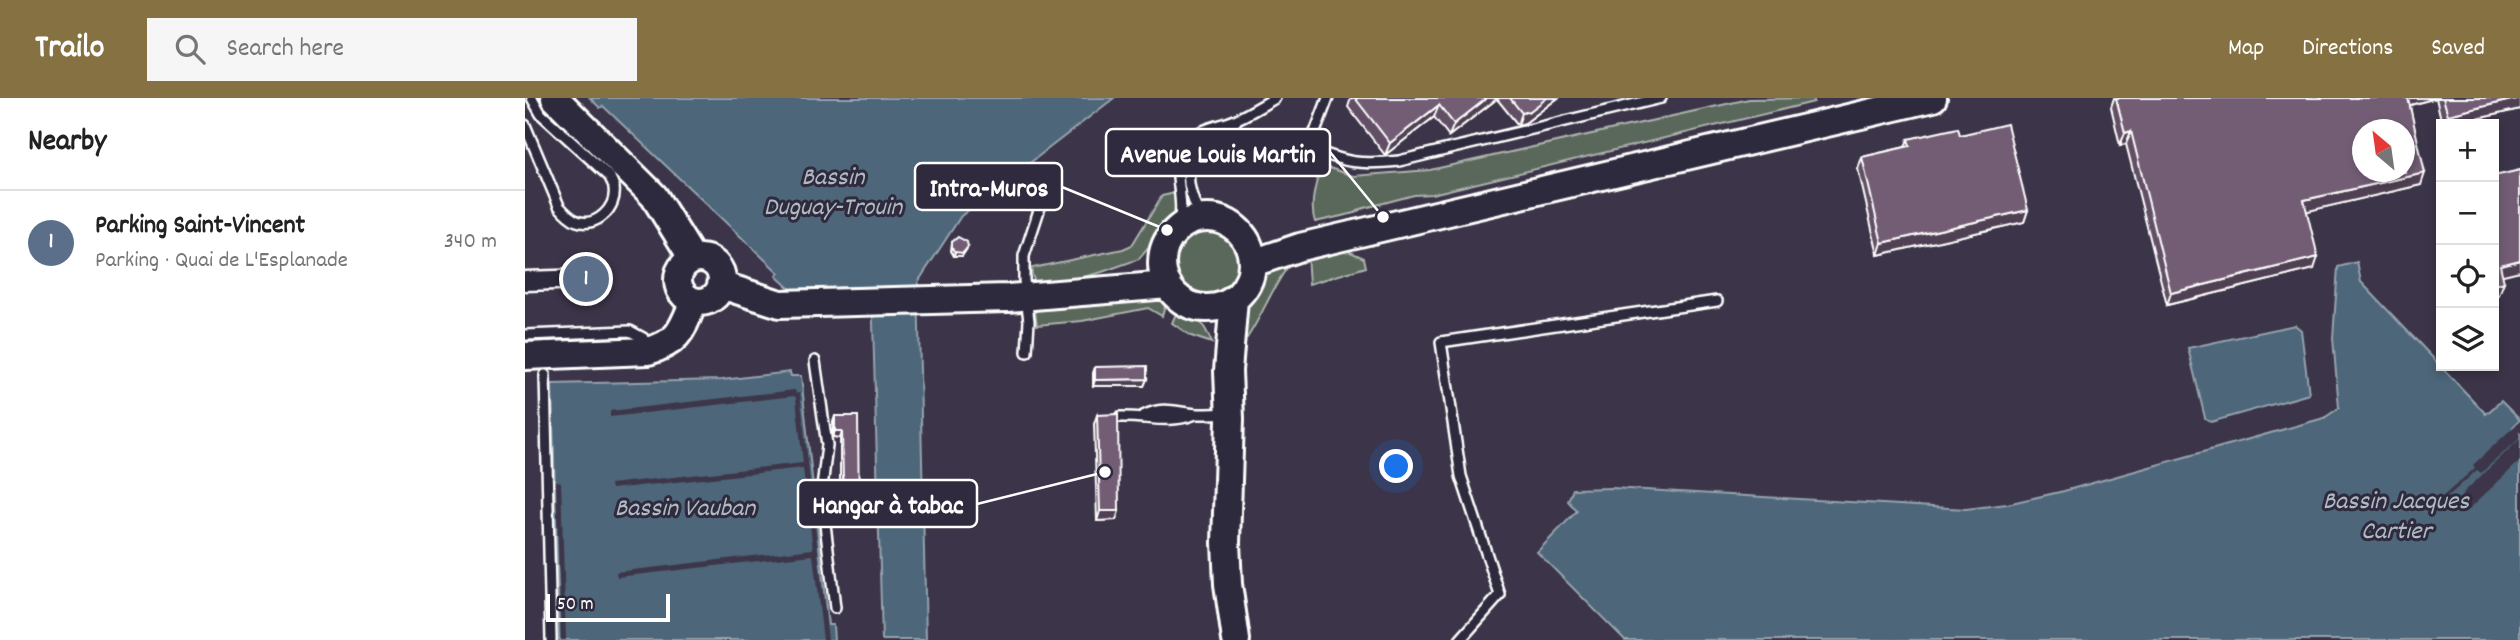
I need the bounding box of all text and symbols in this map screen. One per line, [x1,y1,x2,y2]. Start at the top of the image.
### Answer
search box [147,18,637,81]
text: Trailo [35,26,105,73]
icon: search [171,30,209,68]
text: Search here [227,31,344,68]
text: Map [2228,32,2264,66]
text: Directions [2302,32,2393,66]
text: Saved [2431,32,2485,66]
north arrow [2352,119,2415,182]
map controls [2436,119,2499,371]
button: + [2436,119,2499,182]
text: Nearby [28,122,106,165]
callout: Avenue Louis Martin [1106,129,1330,176]
text: Avenue Louis Martin [1120,138,1316,175]
water label: Bassin Duguay-Trouin [764,160,903,227]
callout: Intra-Muros [915,163,1062,210]
text: Intra-Muros [929,172,1049,209]
button: − [2436,182,2499,245]
text: Parking Saint-Vincent [95,208,305,245]
text: 1 [48,226,54,259]
text: 340 m [444,226,497,259]
text: Parking · Quai de L'Esplanade [95,245,348,278]
button: locate [2436,245,2499,308]
pin: 1 [563,253,609,305]
button: layers [2436,308,2499,371]
your location [1379,449,1413,483]
callout: Hangar à tabac [798,480,977,527]
water label: Bassin Jacques Cartier [2323,484,2470,551]
text: Hangar à tabac [812,489,964,526]
water label: Bassin Vauban [615,491,756,528]
scale bar [546,591,670,623]
text: 50 m [557,592,594,619]

